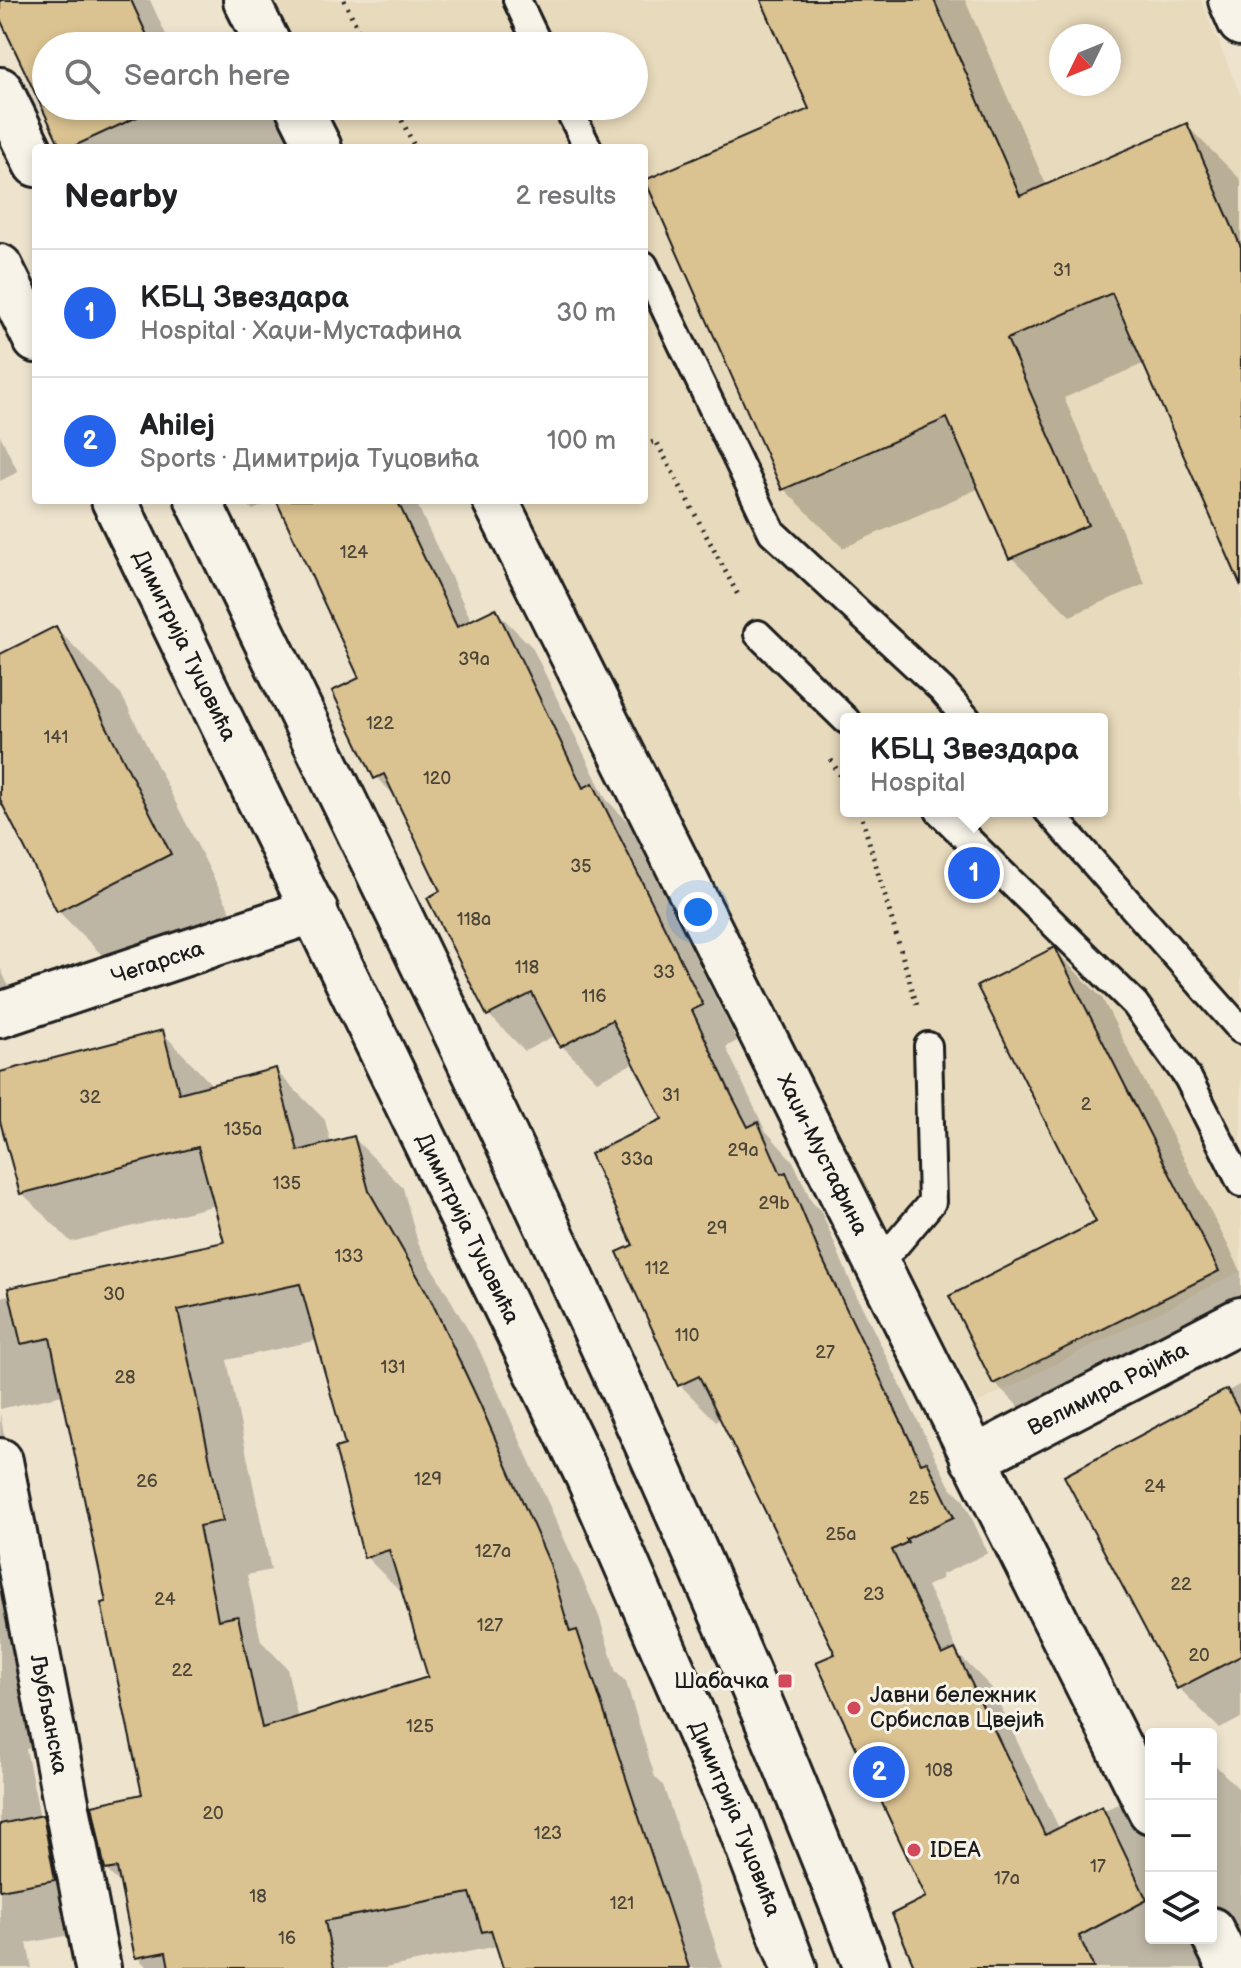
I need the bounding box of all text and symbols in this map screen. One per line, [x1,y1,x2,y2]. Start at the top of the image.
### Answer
north arrow [1049,24,1121,96]
search box [32,32,648,120]
icon: search [60,54,104,98]
text: Search here [124,58,290,94]
text: Nearby [64,176,178,217]
text: 2 results [516,181,616,212]
house number: 31 [1053,260,1071,281]
text: КБЦ Звездара [140,280,349,316]
text: 1 [85,298,95,329]
text: 30 m [556,298,616,329]
text: Hospital · Хаџи-Мустафина [140,316,462,347]
text: Ahilej [140,408,215,444]
text: 2 [82,426,98,457]
text: 100 m [547,426,616,457]
text: Sports · Димитрија Туцовића [140,444,479,475]
house number: 124 [340,542,368,563]
street label: Димитрија Туцовића [127,546,243,746]
house number: 39a [458,649,490,670]
house number: 122 [366,713,394,734]
popup [840,713,1108,817]
house number: 141 [44,727,68,748]
text: КБЦ Звездара [870,732,1078,768]
house number: 120 [423,768,451,789]
text: Hospital [870,768,965,799]
pin: 1 [948,843,1000,903]
house number: 35 [570,856,592,877]
your location [678,892,718,932]
house number: 118a [457,909,491,930]
street label: Чегарска [108,935,207,990]
house number: 118 [515,957,539,978]
house number: 33 [653,962,675,983]
house number: 116 [582,986,606,1007]
street label: Хаџи-Мустафина [771,1069,874,1240]
house number: 31 [662,1085,680,1106]
house number: 32 [79,1087,101,1108]
house number: 2 [1081,1094,1092,1115]
house number: 135a [224,1119,262,1140]
street label: Димитрија Туцовића [410,1129,526,1328]
house number: 29a [727,1140,759,1161]
house number: 33a [621,1149,653,1170]
house number: 135 [273,1173,301,1194]
house number: 29b [758,1193,790,1214]
house number: 29 [706,1218,728,1239]
house number: 133 [334,1246,364,1267]
house number: 112 [645,1258,670,1279]
house number: 30 [103,1284,125,1305]
house number: 110 [675,1325,699,1346]
street label: Велимира Рајића [1023,1336,1193,1442]
house number: 27 [815,1342,835,1363]
house number: 131 [380,1357,406,1378]
house number: 28 [114,1367,136,1388]
house number: 129 [414,1469,442,1490]
house number: 26 [136,1471,158,1492]
house number: 24 [1144,1476,1166,1497]
house number: 25 [909,1488,929,1509]
house number: 25a [825,1524,857,1545]
house number: 127a [475,1541,511,1562]
house number: 22 [1170,1574,1192,1595]
house number: 23 [863,1584,885,1605]
house number: 24 [154,1589,176,1610]
house number: 127 [477,1615,503,1636]
house number: 20 [1188,1645,1210,1666]
street label: Љубљанска [24,1651,74,1777]
house number: 22 [171,1660,193,1681]
place label: Шабачка [674,1668,769,1695]
marker: Шабачка [776,1672,794,1690]
place label: Јавни бележник Србислав Цвејић [870,1682,1044,1734]
marker: Јавни бележник Србислав Цвејић [845,1699,863,1717]
house number: 125 [406,1716,434,1737]
street label: Димитрија Туцовића [683,1717,787,1920]
map controls [1145,1728,1217,1944]
button: + [1145,1728,1217,1800]
pin: 2 [853,1742,905,1802]
house number: 108 [925,1760,953,1781]
button: − [1145,1800,1217,1872]
house number: 20 [202,1803,224,1824]
house number: 123 [534,1823,562,1844]
place label: IDEA [930,1837,981,1864]
marker: IDEA [905,1841,923,1859]
house number: 17 [1090,1856,1106,1877]
house number: 17a [994,1868,1020,1889]
button: layers [1145,1872,1217,1944]
house number: 18 [249,1886,267,1907]
house number: 121 [610,1893,634,1914]
house number: 16 [278,1928,296,1949]

